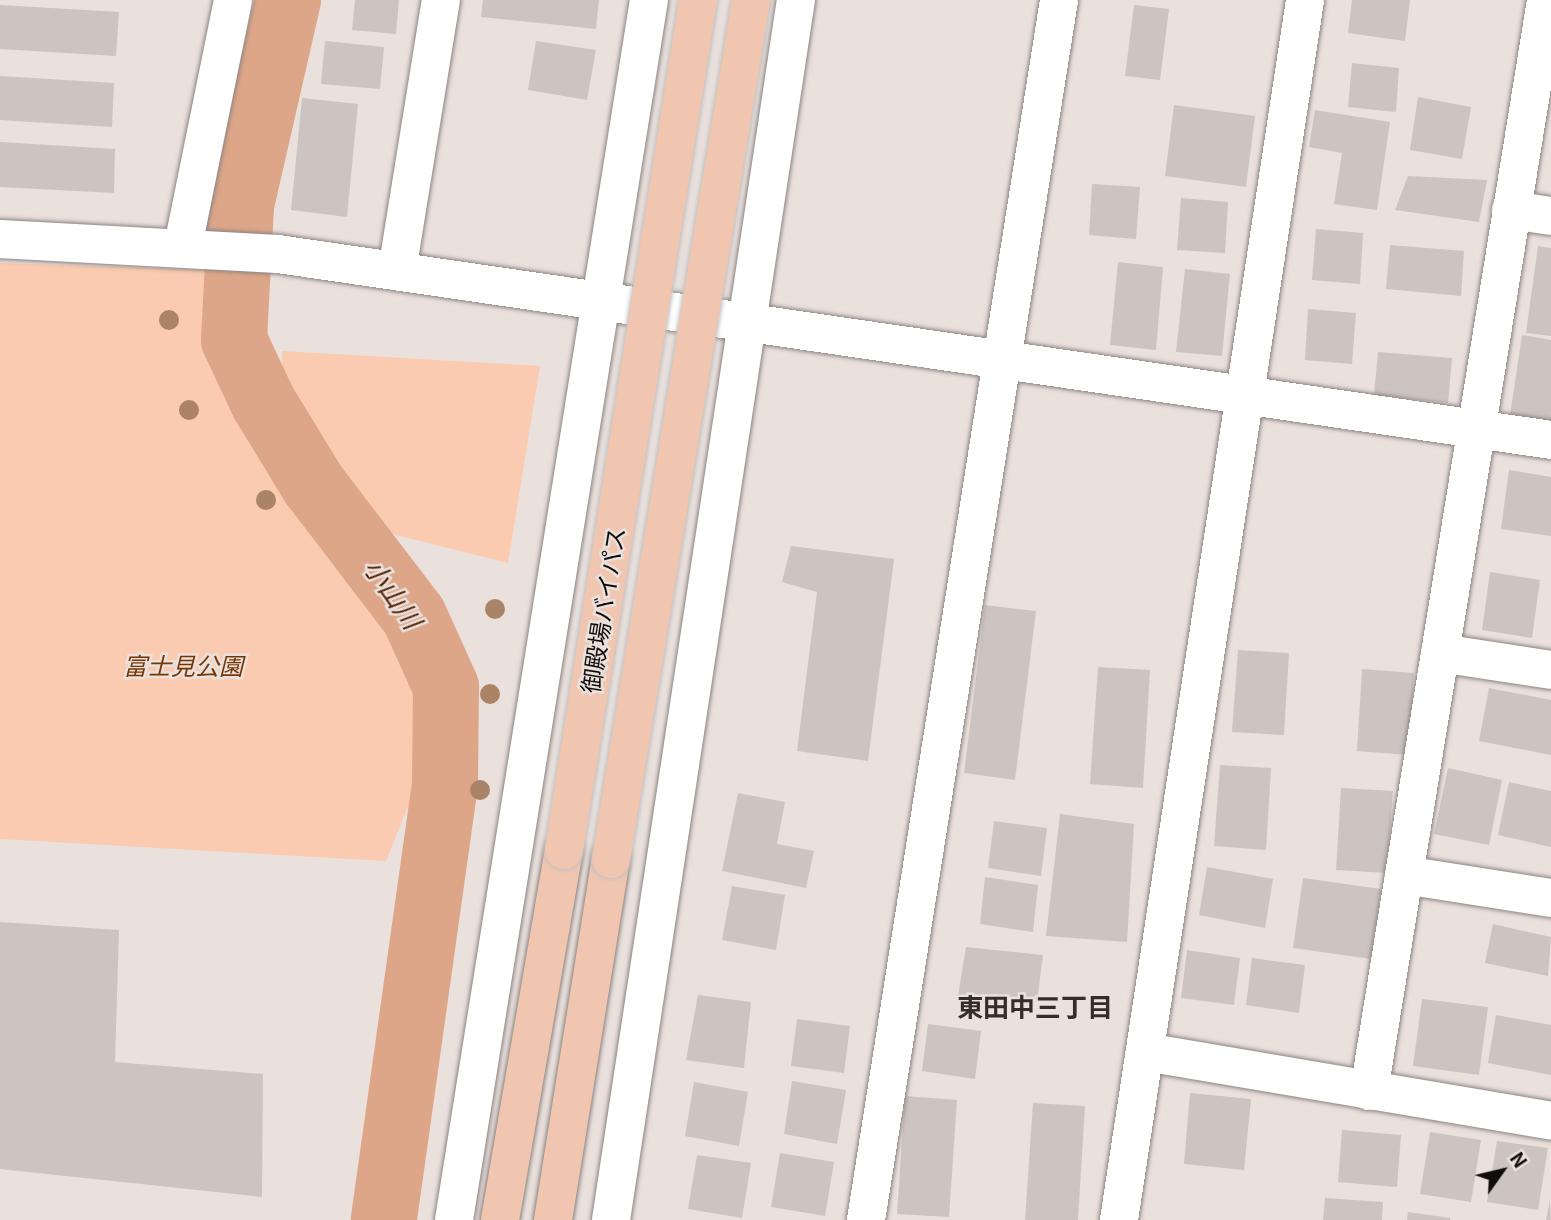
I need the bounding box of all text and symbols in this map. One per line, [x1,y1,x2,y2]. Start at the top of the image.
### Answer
street label: 御殿場バイパス [575,525,629,695]
water label: 小山川 [359,552,429,634]
park label: 富士見公園 [123,651,243,679]
district label: 東田中三丁目 [957,990,1113,1022]
north arrow [1467,1136,1537,1206]
text: N [1505,1146,1535,1172]

